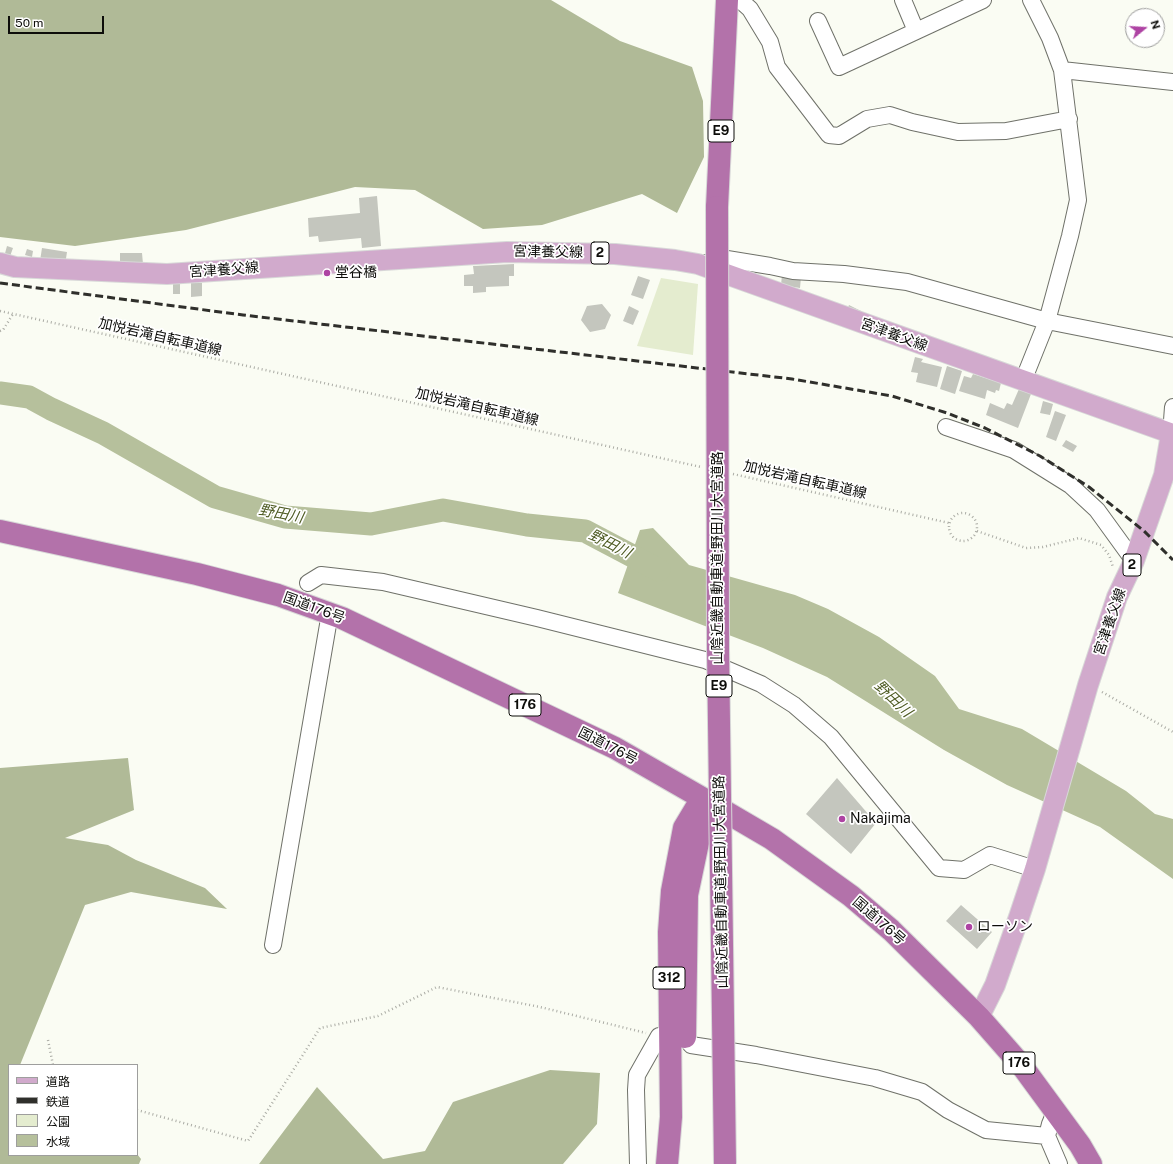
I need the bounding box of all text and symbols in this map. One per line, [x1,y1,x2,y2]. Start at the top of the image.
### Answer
scale bar [10,8,106,34]
north arrow [1125,8,1165,48]
text: 50 m [15,16,43,30]
text: N [1148,19,1162,31]
road number: E9 [708,120,734,142]
road number: 2 [591,242,609,264]
street label: 宮津養父線 [513,243,583,261]
street label: 宮津養父線 [188,259,260,281]
place label: 堂谷橋 [335,265,377,281]
marker: 堂谷橋 [322,268,332,278]
street label: 加悦岩滝自転車道線 [97,315,223,359]
street label: 宮津養父線 [858,315,930,355]
street label: 加悦岩滝自転車道線 [414,385,540,429]
street label: 山陰近畿自動車道;野田川大宮道路 [710,451,726,665]
street label: 加悦岩滝自転車道線 [742,458,868,502]
water label: 野田川 [257,501,305,527]
water label: 野田川 [586,526,634,562]
road number: 2 [1123,554,1141,576]
street label: 宮津養父線 [1091,586,1129,658]
street label: 国道176号 [281,589,347,627]
road number: E9 [706,675,732,697]
water label: 野田川 [871,677,915,721]
road number: 176 [509,694,541,716]
street label: 国道176号 [575,724,641,768]
street label: 山陰近畿自動車道;野田川大宮道路 [711,775,731,989]
place label: Nakajima [850,811,911,827]
marker: Nakajima [837,814,847,824]
street label: 国道176号 [849,893,909,949]
place label: ローソン [977,919,1033,935]
marker: ローソン [964,922,974,932]
road number: 312 [653,967,685,989]
road number: 176 [1003,1052,1035,1074]
legend [8,1064,138,1156]
text: 道路 [46,1075,70,1089]
text: 鉄道 [46,1095,70,1109]
text: 公園 [46,1115,70,1129]
text: 水域 [46,1135,70,1149]

